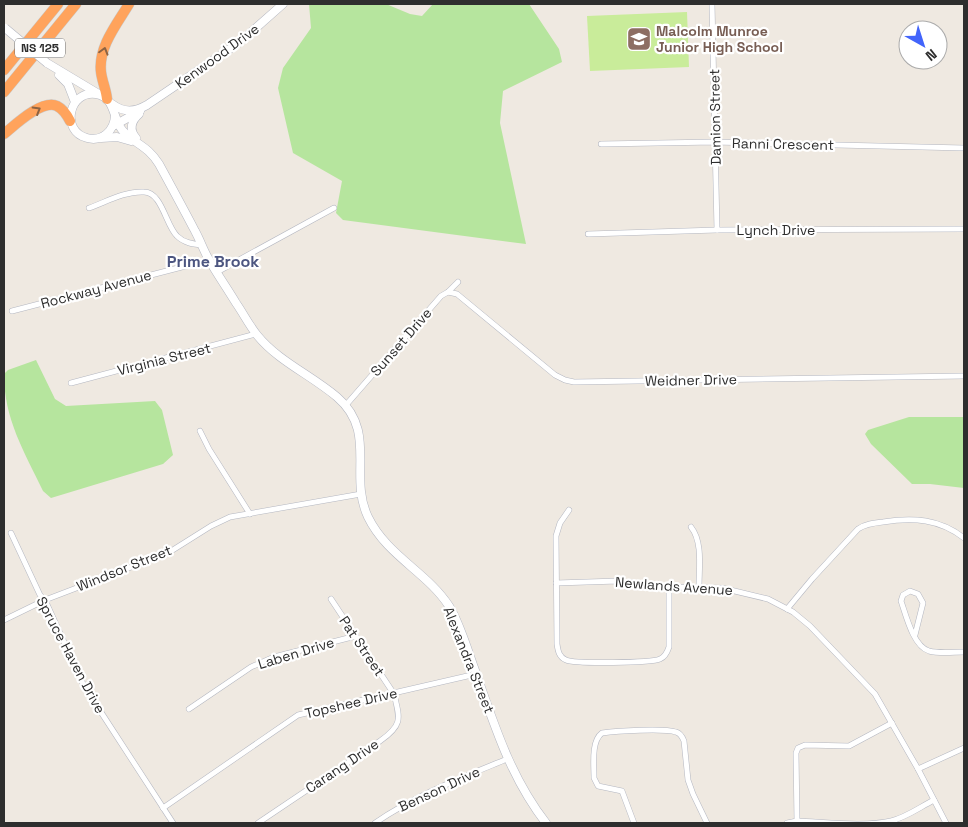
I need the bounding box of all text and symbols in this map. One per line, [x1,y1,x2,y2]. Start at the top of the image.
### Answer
street label: Kenwood Drive [171,19,263,93]
north arrow [898,20,948,70]
place label: Malcolm Munroe Junior High School [656,22,783,56]
school or university icon: Malcolm Munroe Junior High School [626,26,652,52]
road number: NS 125 [15,38,65,58]
text: N [922,45,940,65]
one-way arrow [98,48,108,56]
street label: Damion Street [705,69,725,165]
one-way arrow [32,106,41,116]
street label: Ranni Crescent [732,134,834,154]
street label: Lynch Drive [737,221,815,239]
district label: Prime Brook [167,251,259,272]
street label: Rockway Avenue [39,266,153,312]
street label: Sunset Drive [366,304,436,380]
street label: Virginia Street [115,339,213,379]
street label: Weidner Drive [645,370,737,390]
street label: Windsor Street [74,541,174,595]
street label: Newlands Avenue [615,573,733,599]
street label: Spruce Haven Drive [33,593,109,717]
street label: Alexandra Street [439,604,499,716]
street label: Pat Street [335,612,389,680]
street label: Laben Drive [256,633,336,673]
street label: Topshee Drive [303,684,399,722]
street label: Carang Drive [302,735,382,797]
street label: Benson Drive [395,762,483,816]

